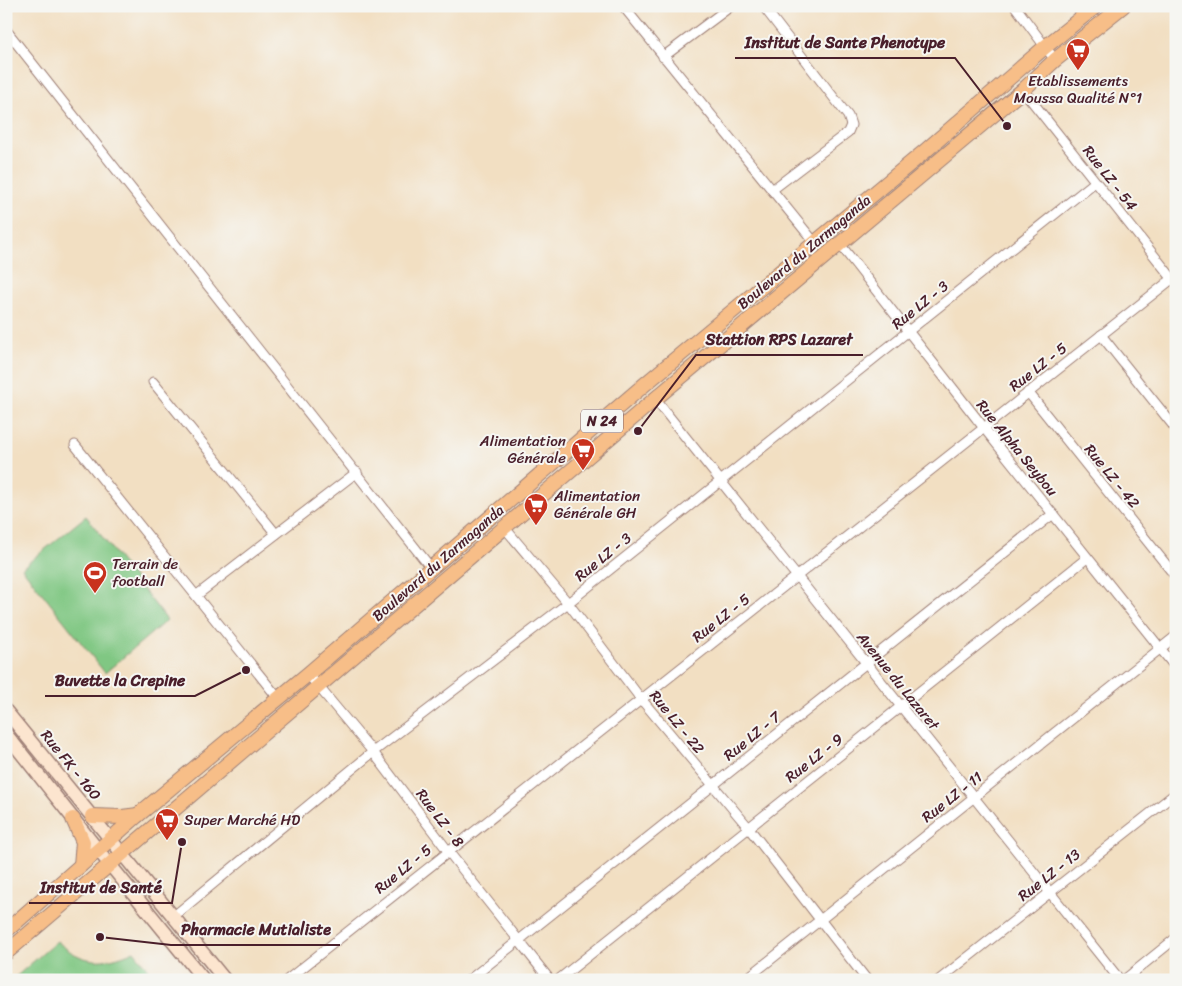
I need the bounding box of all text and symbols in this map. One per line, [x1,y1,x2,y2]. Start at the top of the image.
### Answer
callout: Institut de Sante Phenotype [735,27,955,58]
text: Institut de Sante Phenotype [744,28,946,57]
supermarket icon: Etablissements Moussa Qualité N°1 [1065,37,1091,71]
place label: Etablissements Moussa Qualité N°1 [1014,68,1142,111]
street label: Rue LZ - 54 [1076,139,1144,217]
street label: Boulevard du Zarmaganda [731,188,877,316]
street label: Rue LZ - 3 [886,274,954,336]
callout: Stattion RPS Lazaret [696,324,863,355]
text: Stattion RPS Lazaret [705,325,854,354]
street label: Rue LZ - 5 [1003,336,1073,398]
street label: Rue Alpha Seybou [970,394,1064,502]
road number: N 24 [581,410,623,432]
place label: Alimentation Générale [479,428,566,471]
supermarket icon: Alimentation Générale [570,437,596,471]
street label: Rue LZ - 42 [1078,438,1147,514]
place label: Alimentation Générale GH [553,483,640,526]
supermarket icon: Alimentation Générale GH [523,492,549,526]
street label: Boulevard du Zarmaganda [366,498,510,628]
street label: Rue LZ - 3 [569,526,637,588]
place label: Terrain de football [112,551,179,594]
sports icon: Terrain de football [82,560,108,594]
street label: Rue LZ - 5 [686,587,756,649]
street label: Avenue du Lazaret [849,625,947,737]
callout: Buvette la Crepine [45,665,195,696]
text: Buvette la Crepine [55,666,186,695]
street label: Rue LZ - 22 [643,684,711,760]
street label: Rue LZ - 7 [718,704,788,767]
street label: Rue FK - 160 [34,724,108,806]
street label: Rue LZ - 9 [779,727,849,789]
street label: Rue LZ - 11 [916,765,988,829]
street label: Rue LZ - 8 [409,783,471,853]
supermarket icon: Super Marché HD [154,807,180,841]
place label: Super Marché HD [184,807,300,833]
street label: Rue LZ - 5 [368,837,438,901]
street label: Rue LZ - 13 [1012,842,1086,908]
callout: Institut de Santé [29,872,172,903]
text: Institut de Santé [39,873,163,902]
callout: Pharmacie Mutialiste [171,914,340,945]
text: Pharmacie Mutialiste [181,915,331,944]

